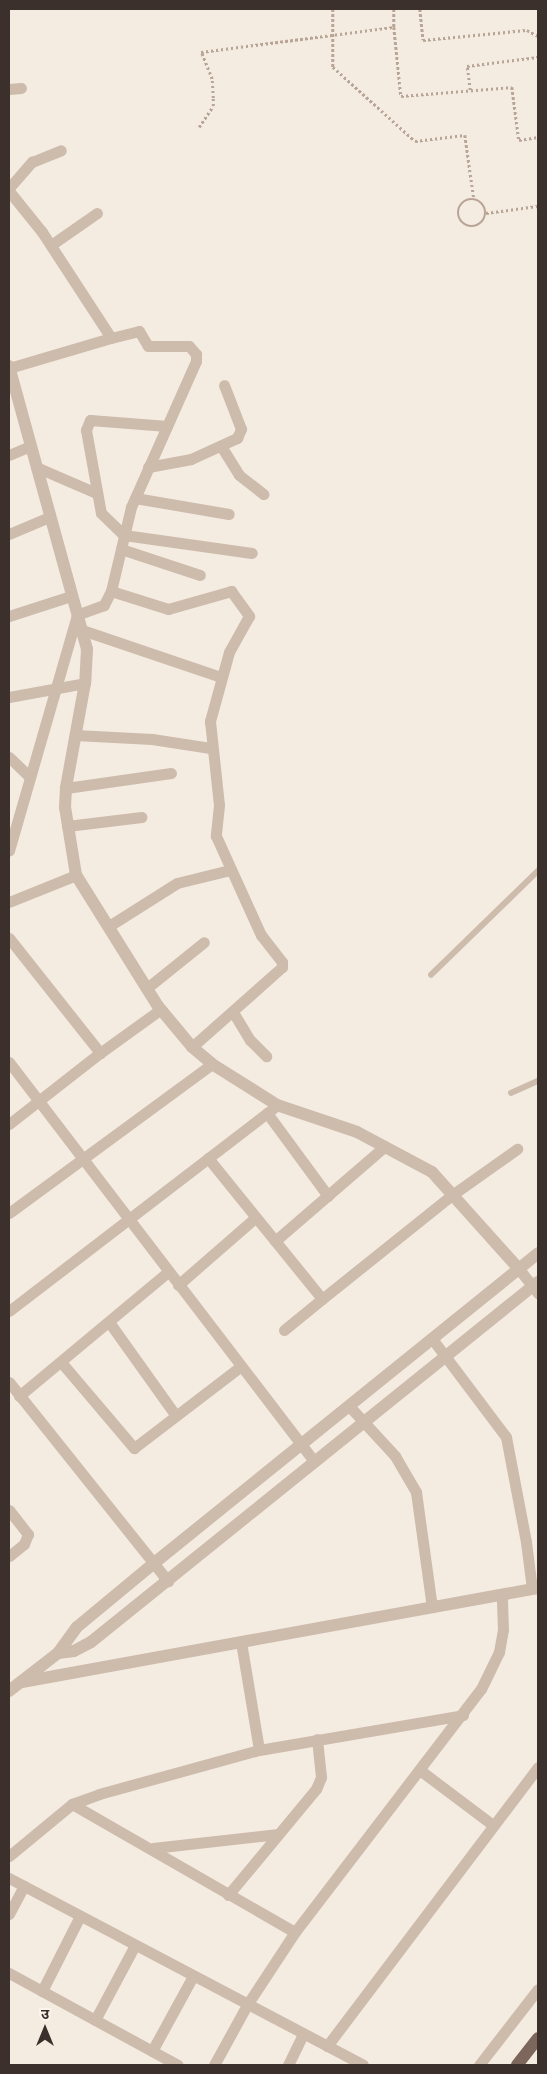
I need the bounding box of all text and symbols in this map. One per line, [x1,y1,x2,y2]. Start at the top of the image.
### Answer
north arrow [20,2004,70,2054]
text: उ [41,2005,49,2022]

